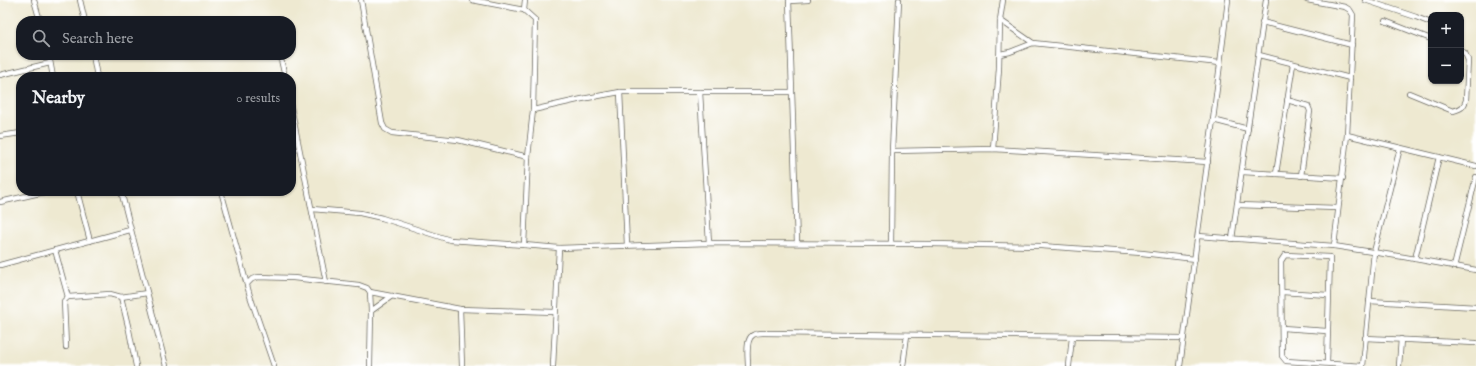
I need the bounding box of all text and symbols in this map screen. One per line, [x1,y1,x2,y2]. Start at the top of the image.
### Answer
map controls [1428,12,1464,84]
button: + [1428,12,1464,48]
search box [16,16,296,60]
icon: search [30,27,52,49]
text: Search here [62,29,133,48]
button: − [1428,48,1464,84]
text: Nearby [32,88,85,109]
text: 0 results [236,90,280,107]

